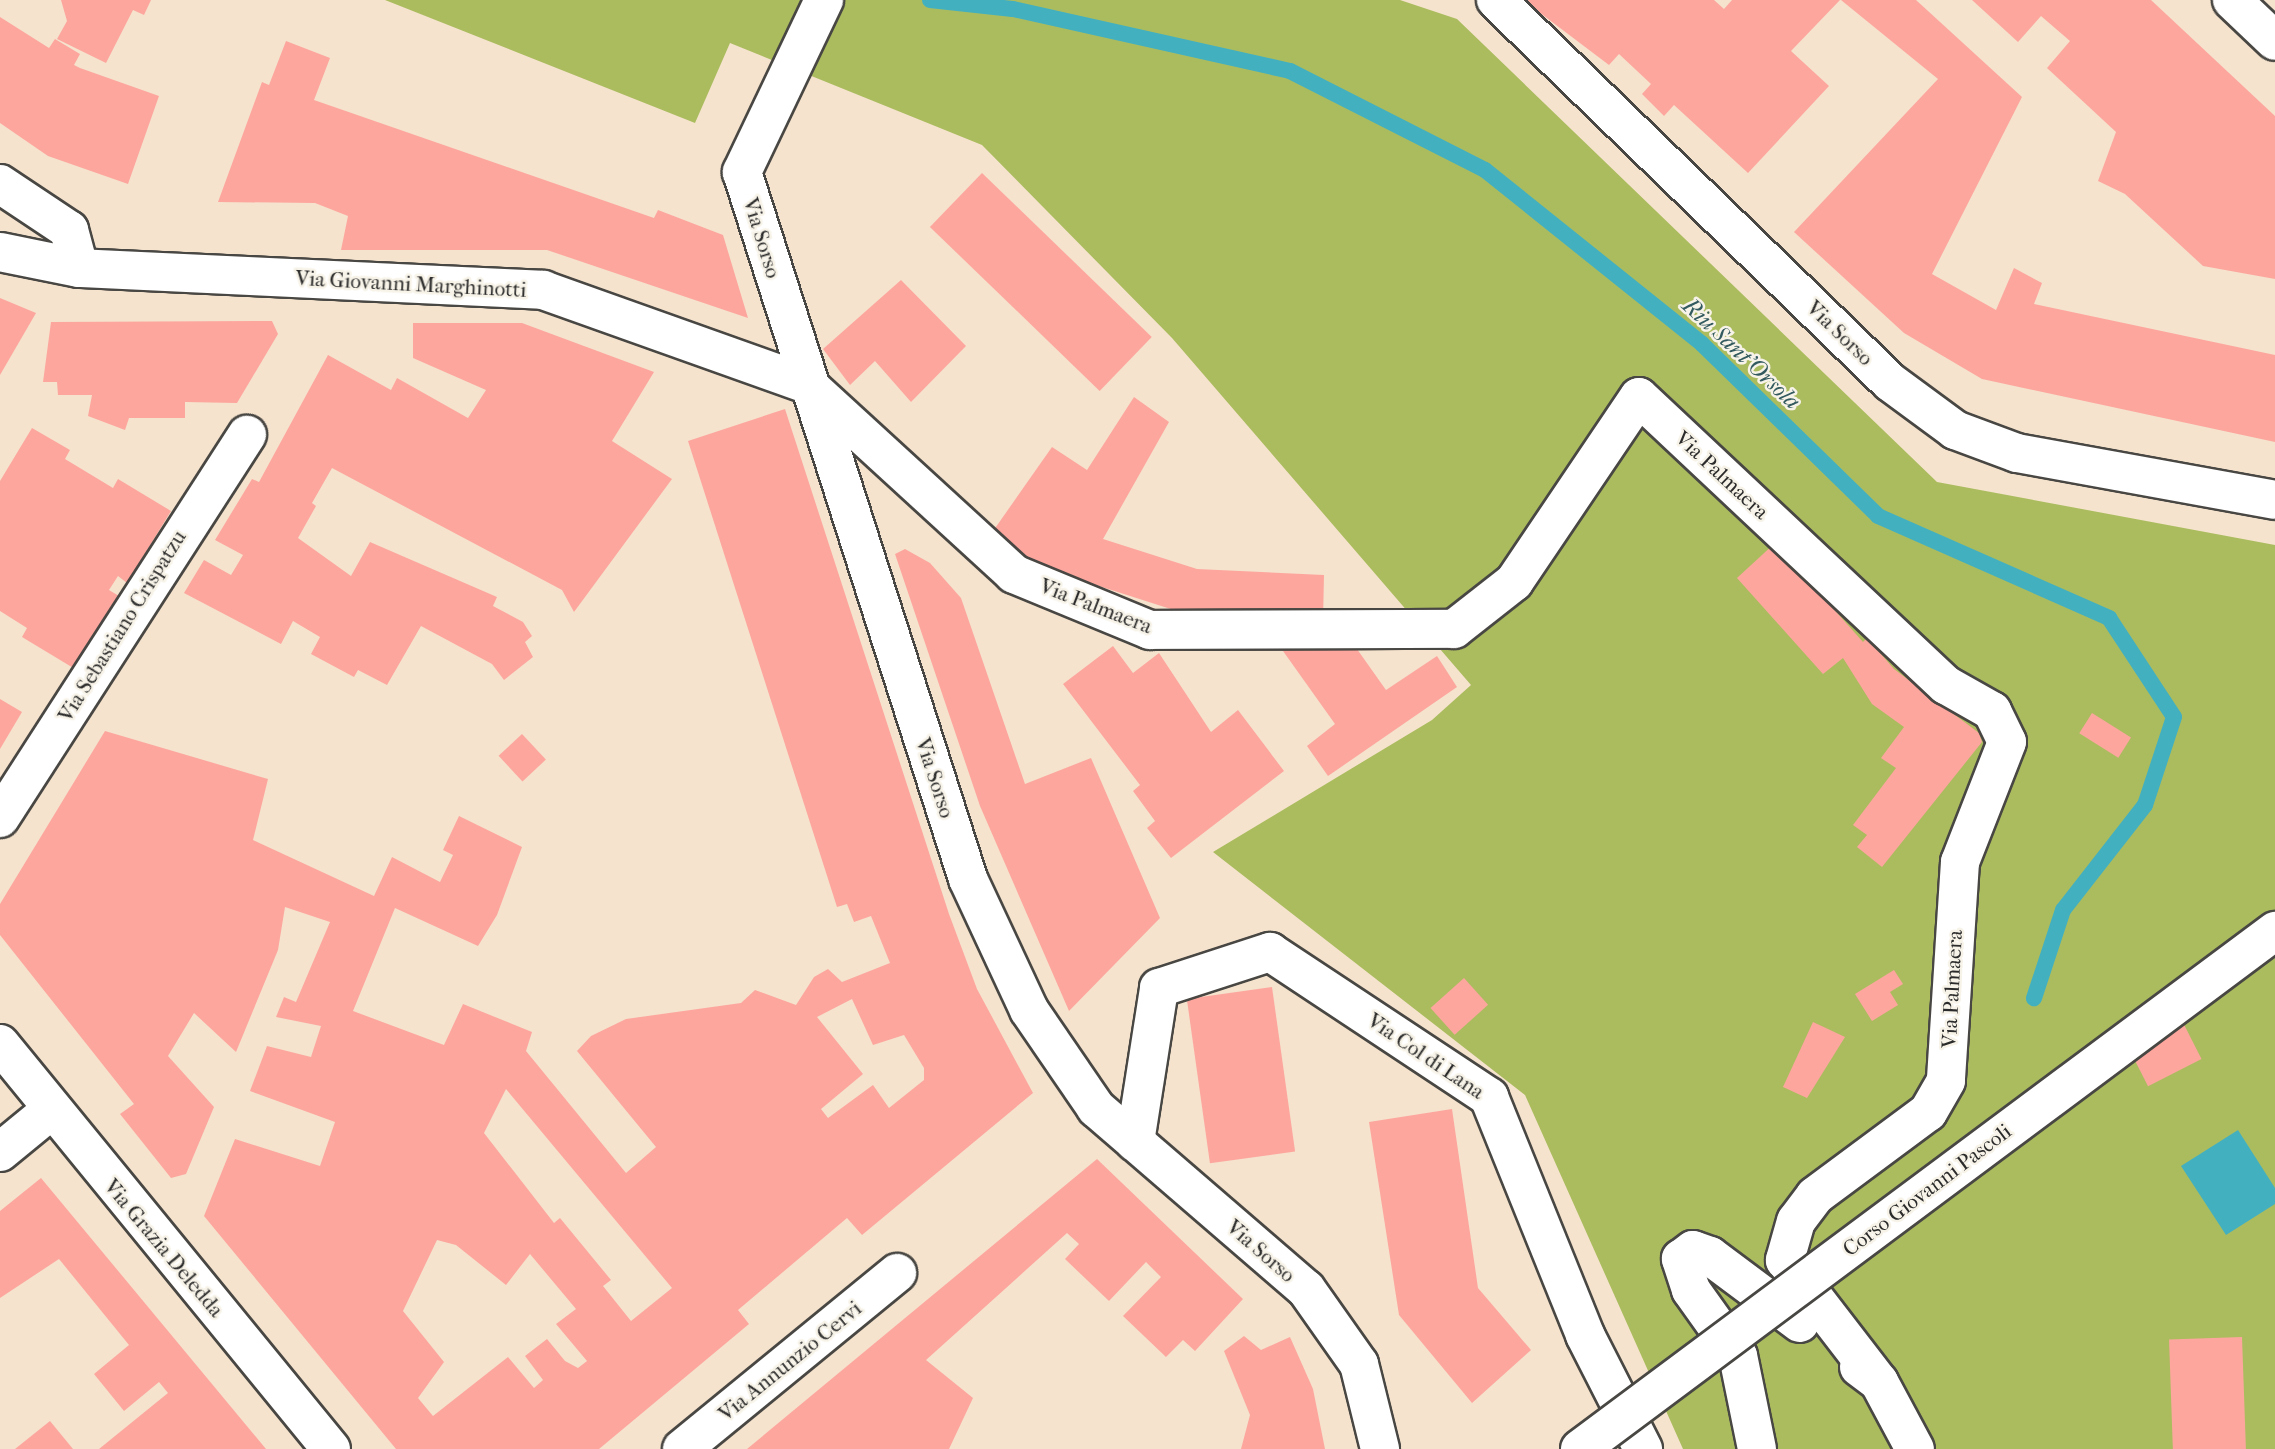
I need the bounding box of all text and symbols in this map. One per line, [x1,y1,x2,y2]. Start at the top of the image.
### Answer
street label: Via Sorso [738,195,786,281]
street label: Via Giovanni Marghinotti [295,265,527,303]
water label: Riu Sant'Orsola [1676,292,1806,416]
street label: Via Sorso [1801,295,1879,371]
street label: Via Palmaera [1670,425,1774,525]
street label: Via Sebastiano Crispatzu [53,526,191,726]
street label: Via Palmaera [1036,573,1156,639]
street label: Via Sorso [910,735,960,821]
street label: Via Palmaera [1936,929,1968,1049]
street label: Via Col di Lana [1363,1008,1489,1104]
street label: Corso Giovanni Pascoli [1838,1118,2016,1262]
street label: Via Grazia Deledda [99,1174,229,1322]
street label: Via Sorso [1222,1214,1300,1288]
street label: Via Annunzio Cervi [713,1296,867,1426]

